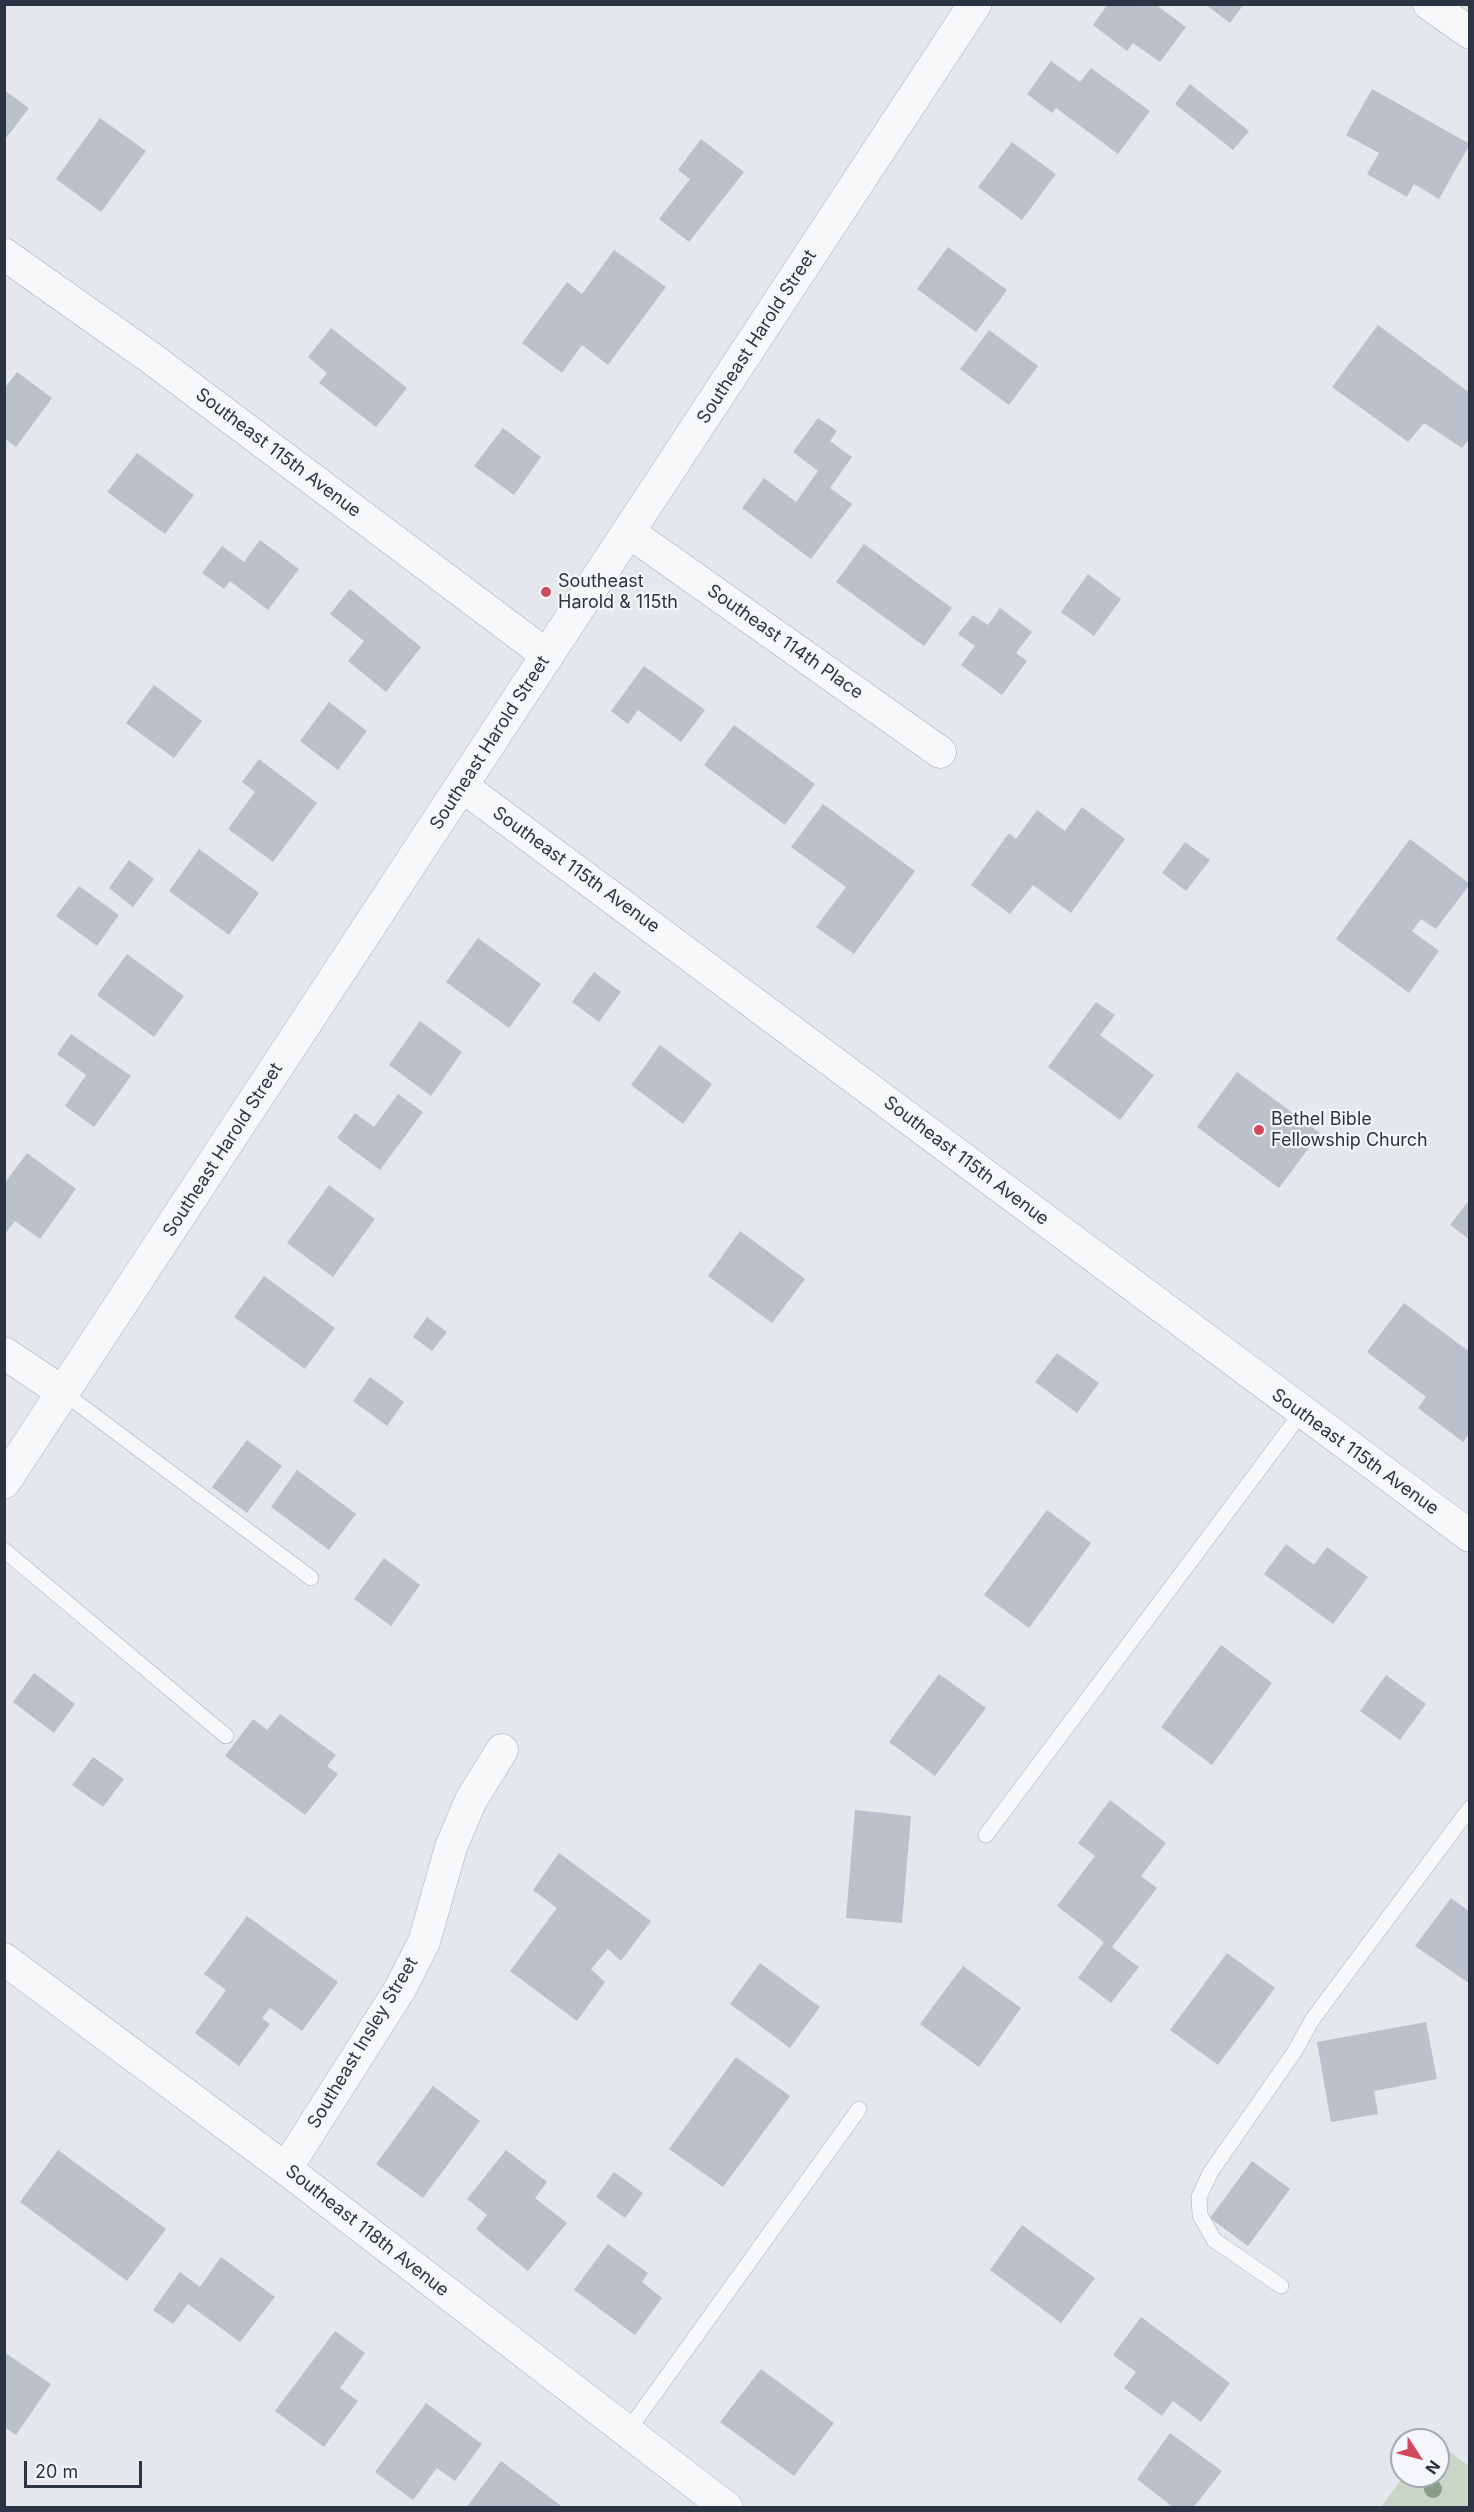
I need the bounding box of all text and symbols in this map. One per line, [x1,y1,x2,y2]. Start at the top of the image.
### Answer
street label: Southeast Harold Street [693,246,821,428]
street label: Southeast 115th Avenue [191,384,365,522]
place label: Southeast Harold & 115th [558,571,678,614]
street label: Southeast 114th Place [703,580,867,704]
marker: Southeast Harold & 115th [539,585,553,599]
street label: Southeast Harold Street [426,652,554,834]
street label: Southeast 115th Avenue [488,802,664,938]
street label: Southeast Harold Street [159,1059,287,1241]
street label: Southeast 115th Avenue [879,1092,1053,1230]
place label: Bethel Bible Fellowship Church [1271,1109,1428,1152]
marker: Bethel Bible Fellowship Church [1252,1123,1266,1137]
street label: Southeast 115th Avenue [1267,1384,1443,1520]
street label: Southeast Insley Street [303,1953,423,2133]
street label: Southeast 118th Avenue [281,2161,453,2301]
north arrow [1390,2428,1450,2488]
scale bar [27,2449,146,2487]
text: N [1421,2457,1445,2478]
text: 20 m [35,2461,78,2482]

